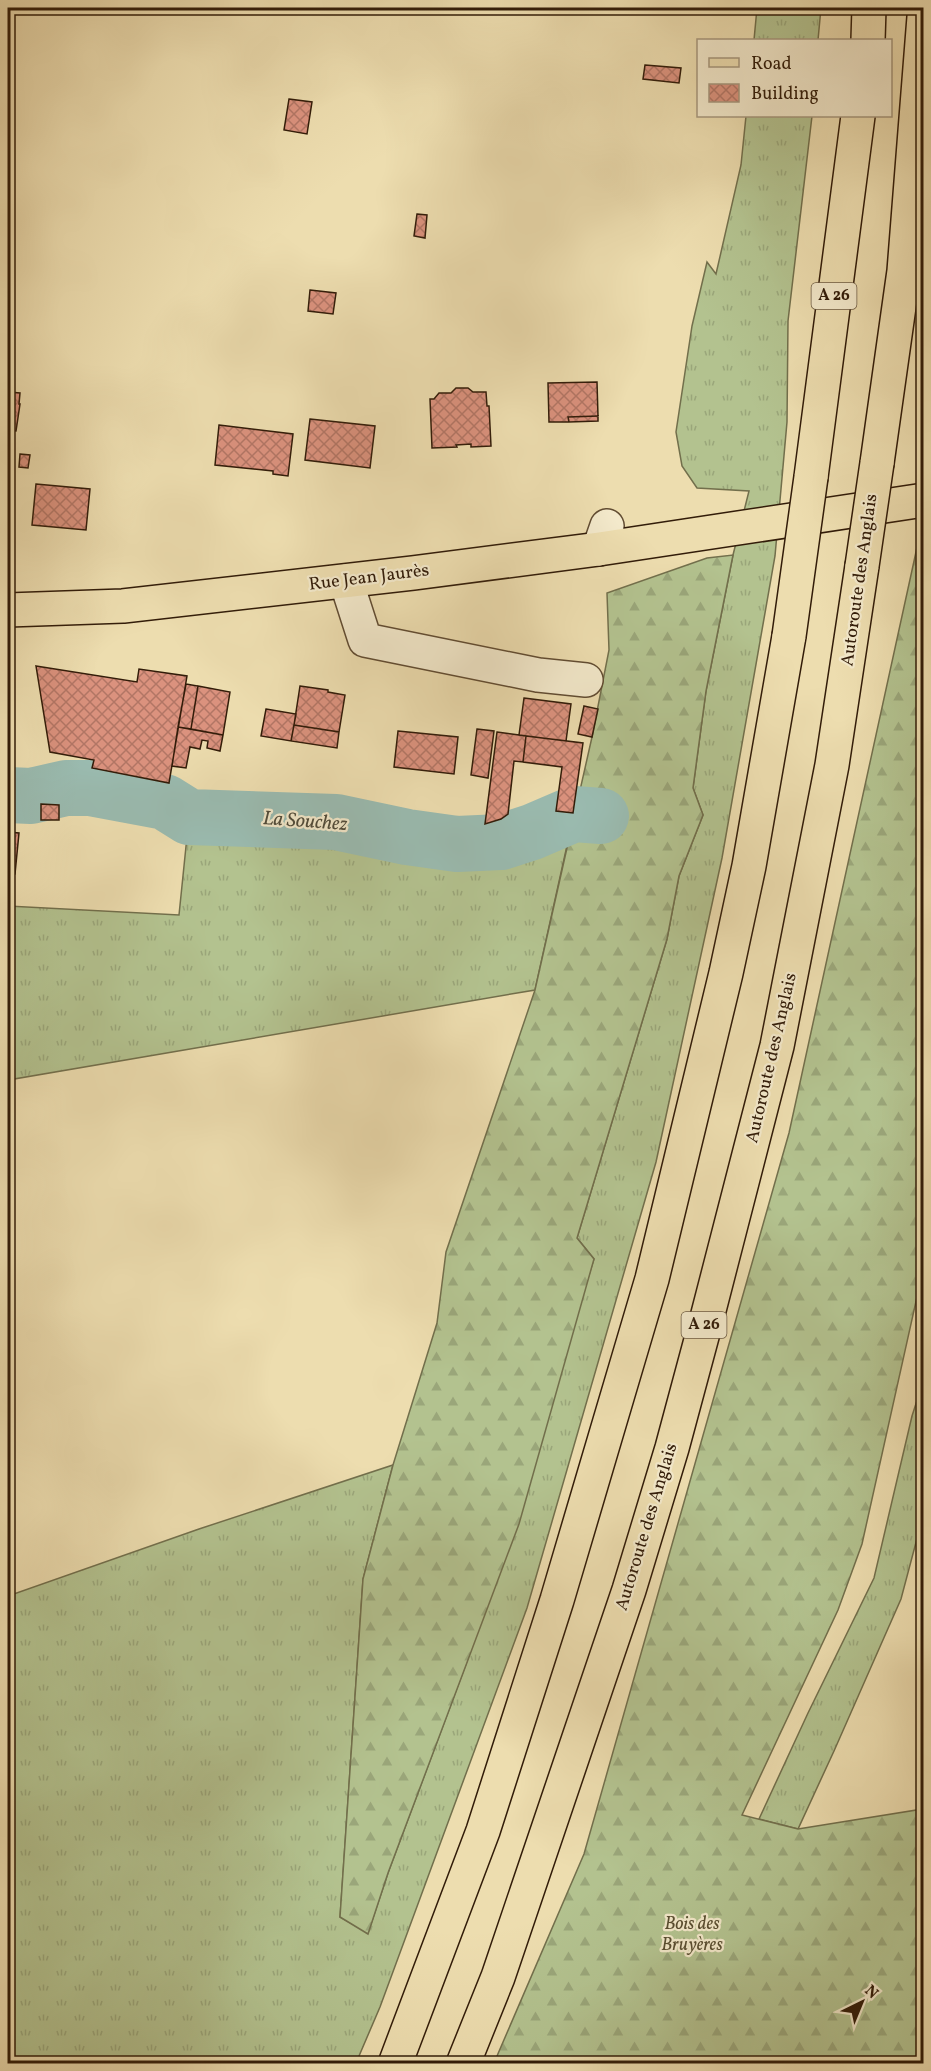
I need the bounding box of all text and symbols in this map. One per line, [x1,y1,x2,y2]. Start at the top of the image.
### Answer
legend [697,39,892,117]
text: Road [751,52,792,77]
text: Building [751,82,819,107]
road number: A 26 [812,283,856,309]
street label: Autoroute des Anglais [836,492,884,668]
street label: Rue Jean Jaurès [307,558,431,598]
water label: La Souchez [262,805,348,839]
street label: Autoroute des Anglais [740,971,804,1145]
road number: A 26 [682,1312,726,1338]
street label: Autoroute des Anglais [610,1440,684,1614]
park label: Bois des Bruyères [661,1912,723,1958]
north arrow [832,1972,892,2032]
text: N [859,1980,883,2005]

